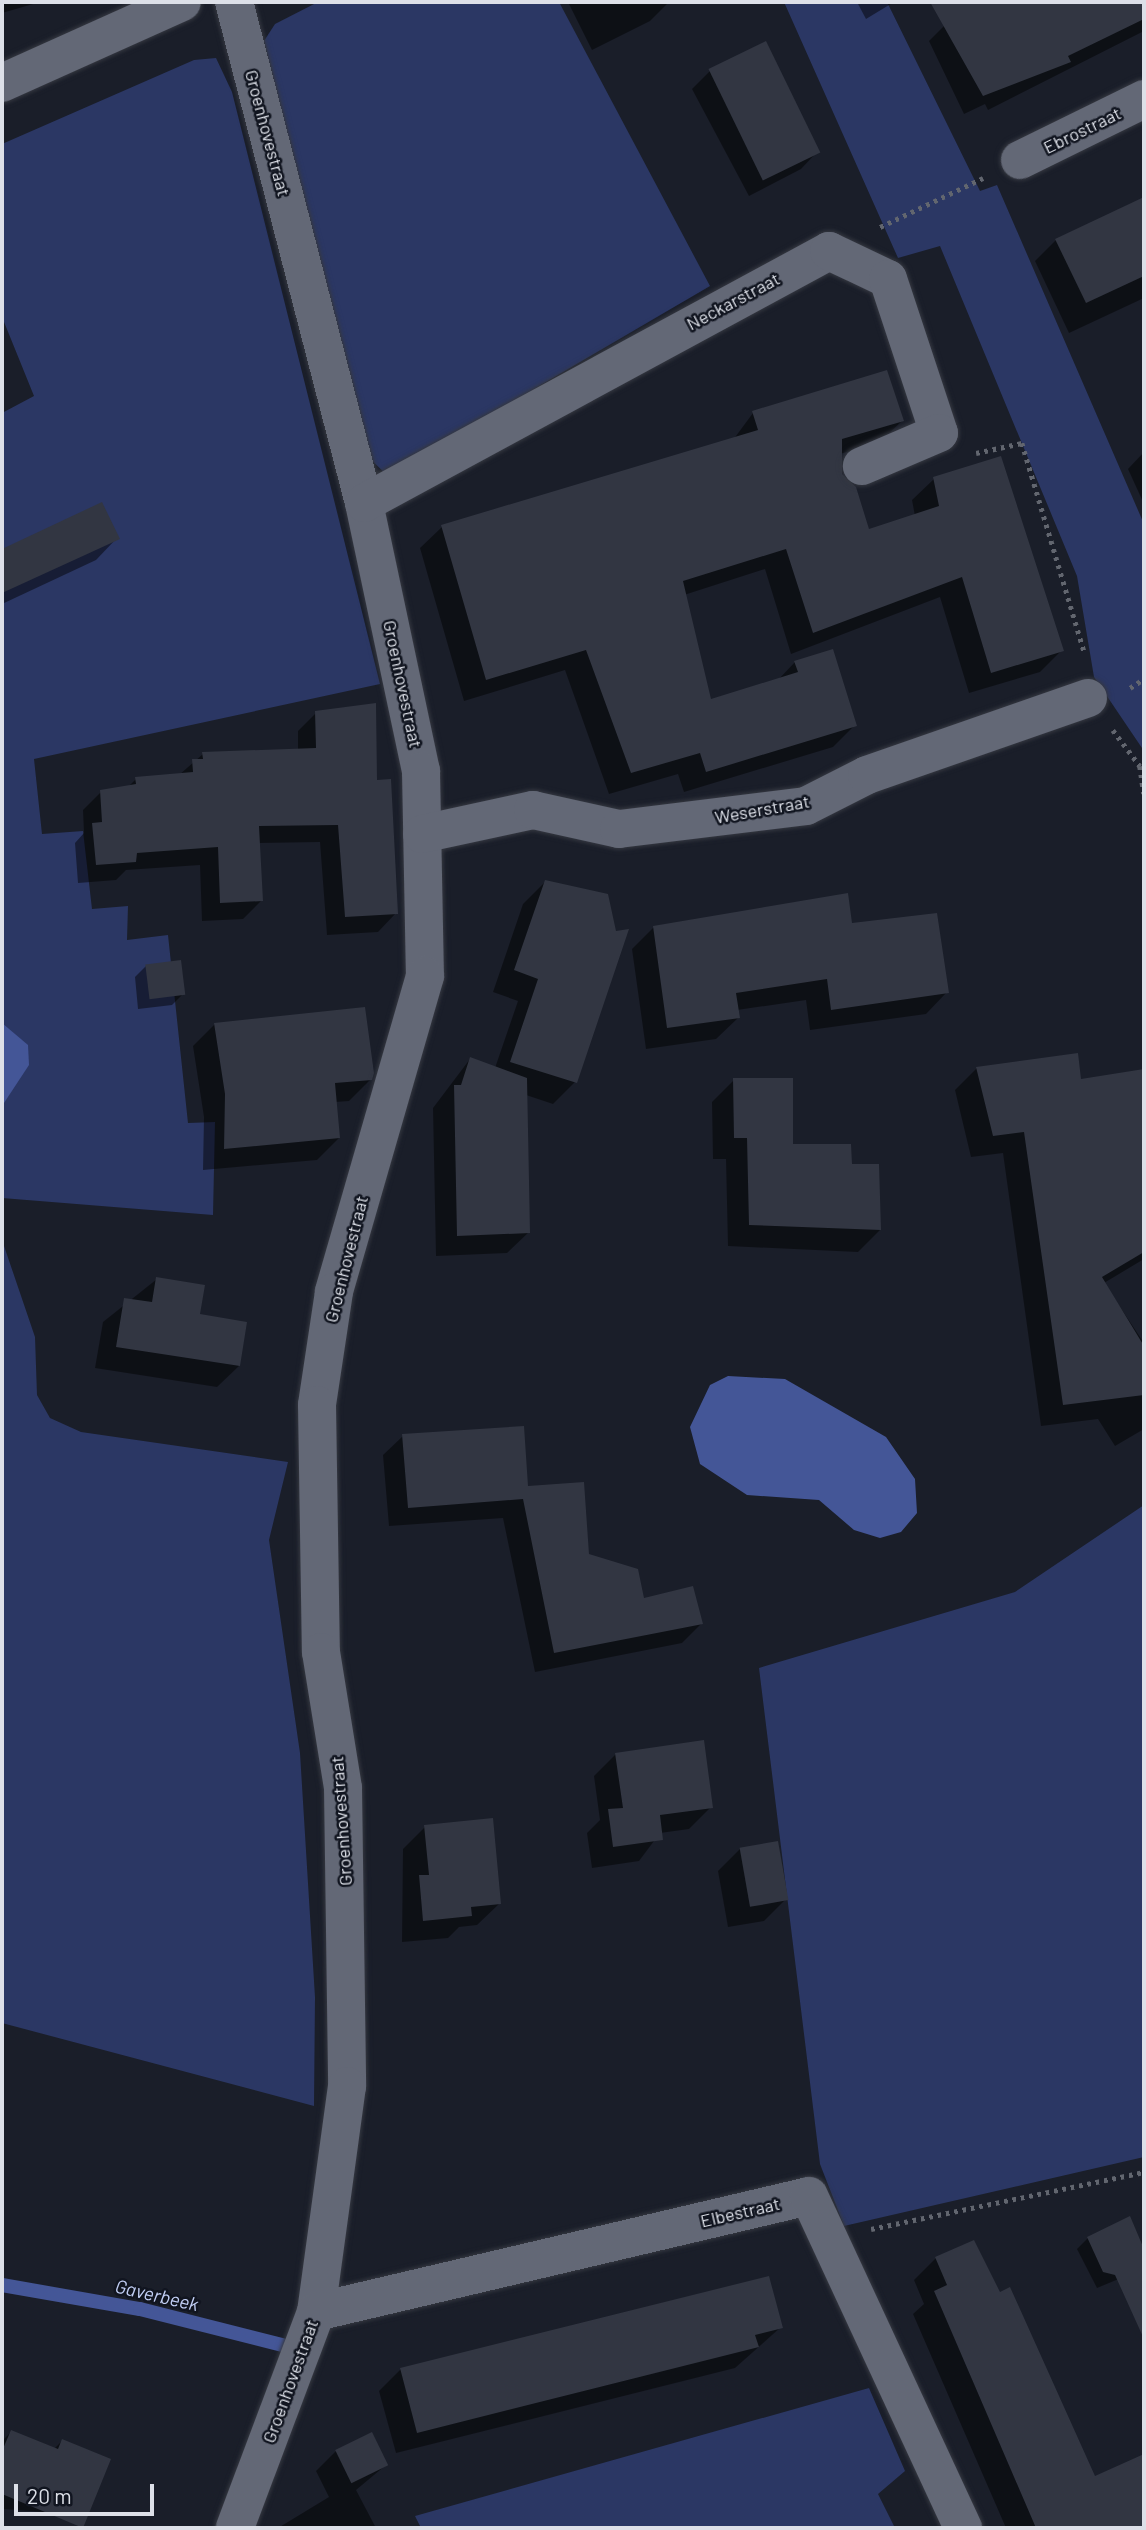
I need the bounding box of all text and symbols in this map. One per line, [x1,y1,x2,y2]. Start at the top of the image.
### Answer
street label: Groenhovestraat [241,67,295,199]
street label: Ebrostraat [1040,102,1124,158]
street label: Neckarstraat [683,267,783,335]
street label: Groenhovestraat [379,618,427,750]
street label: Weserstraat [713,790,811,828]
street label: Groenhovestraat [320,1193,372,1325]
street label: Groenhovestraat [326,1755,356,1887]
street label: Elbestraat [698,2192,782,2232]
water label: Gaverbeek [113,2274,201,2316]
street label: Groenhovestraat [258,2316,322,2446]
scale bar [18,2470,158,2514]
text: 20 m [27,2483,72,2508]

